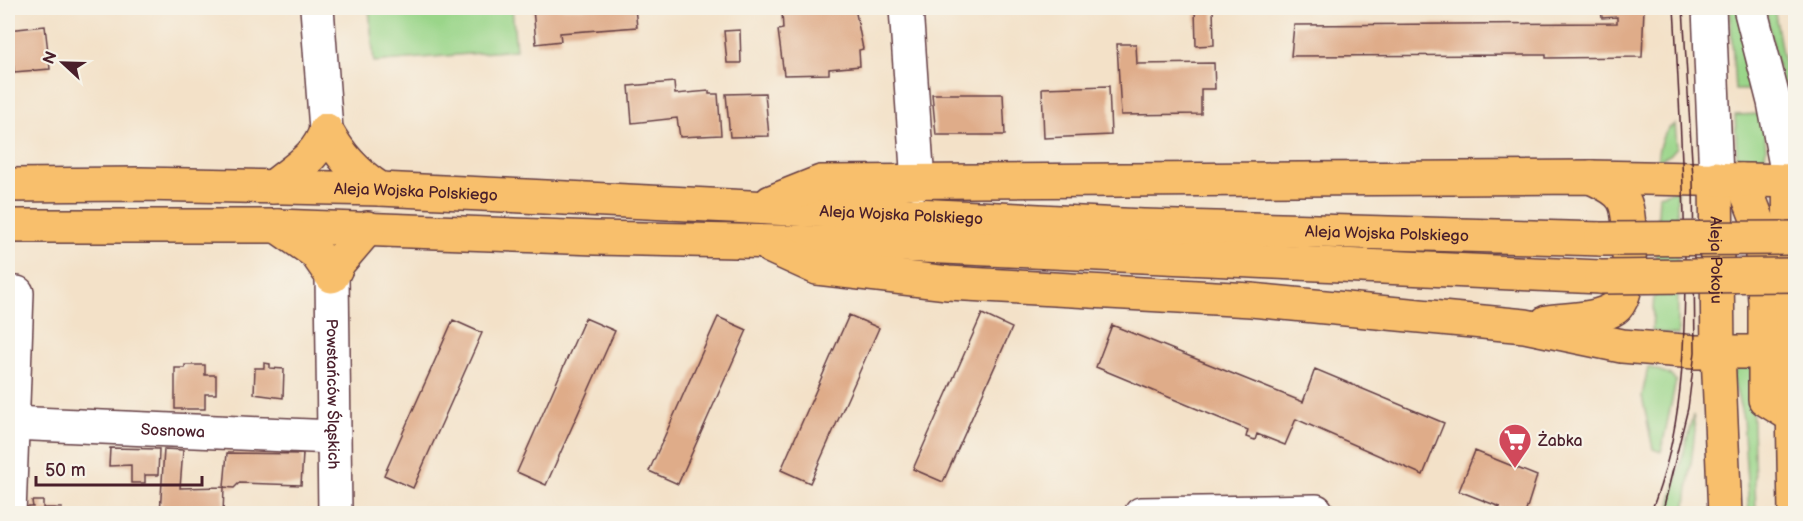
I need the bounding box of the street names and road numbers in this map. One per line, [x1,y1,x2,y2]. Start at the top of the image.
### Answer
street label: Aleja Wojska Polskiego [334,180,498,206]
street label: Aleja Wojska Polskiego [819,202,984,229]
street label: Aleja Pokoju [1705,216,1725,304]
street label: Aleja Wojska Polskiego [1305,223,1469,246]
street label: Powstańców Śląskich [322,319,344,470]
street label: Sosnowa [140,421,205,442]

